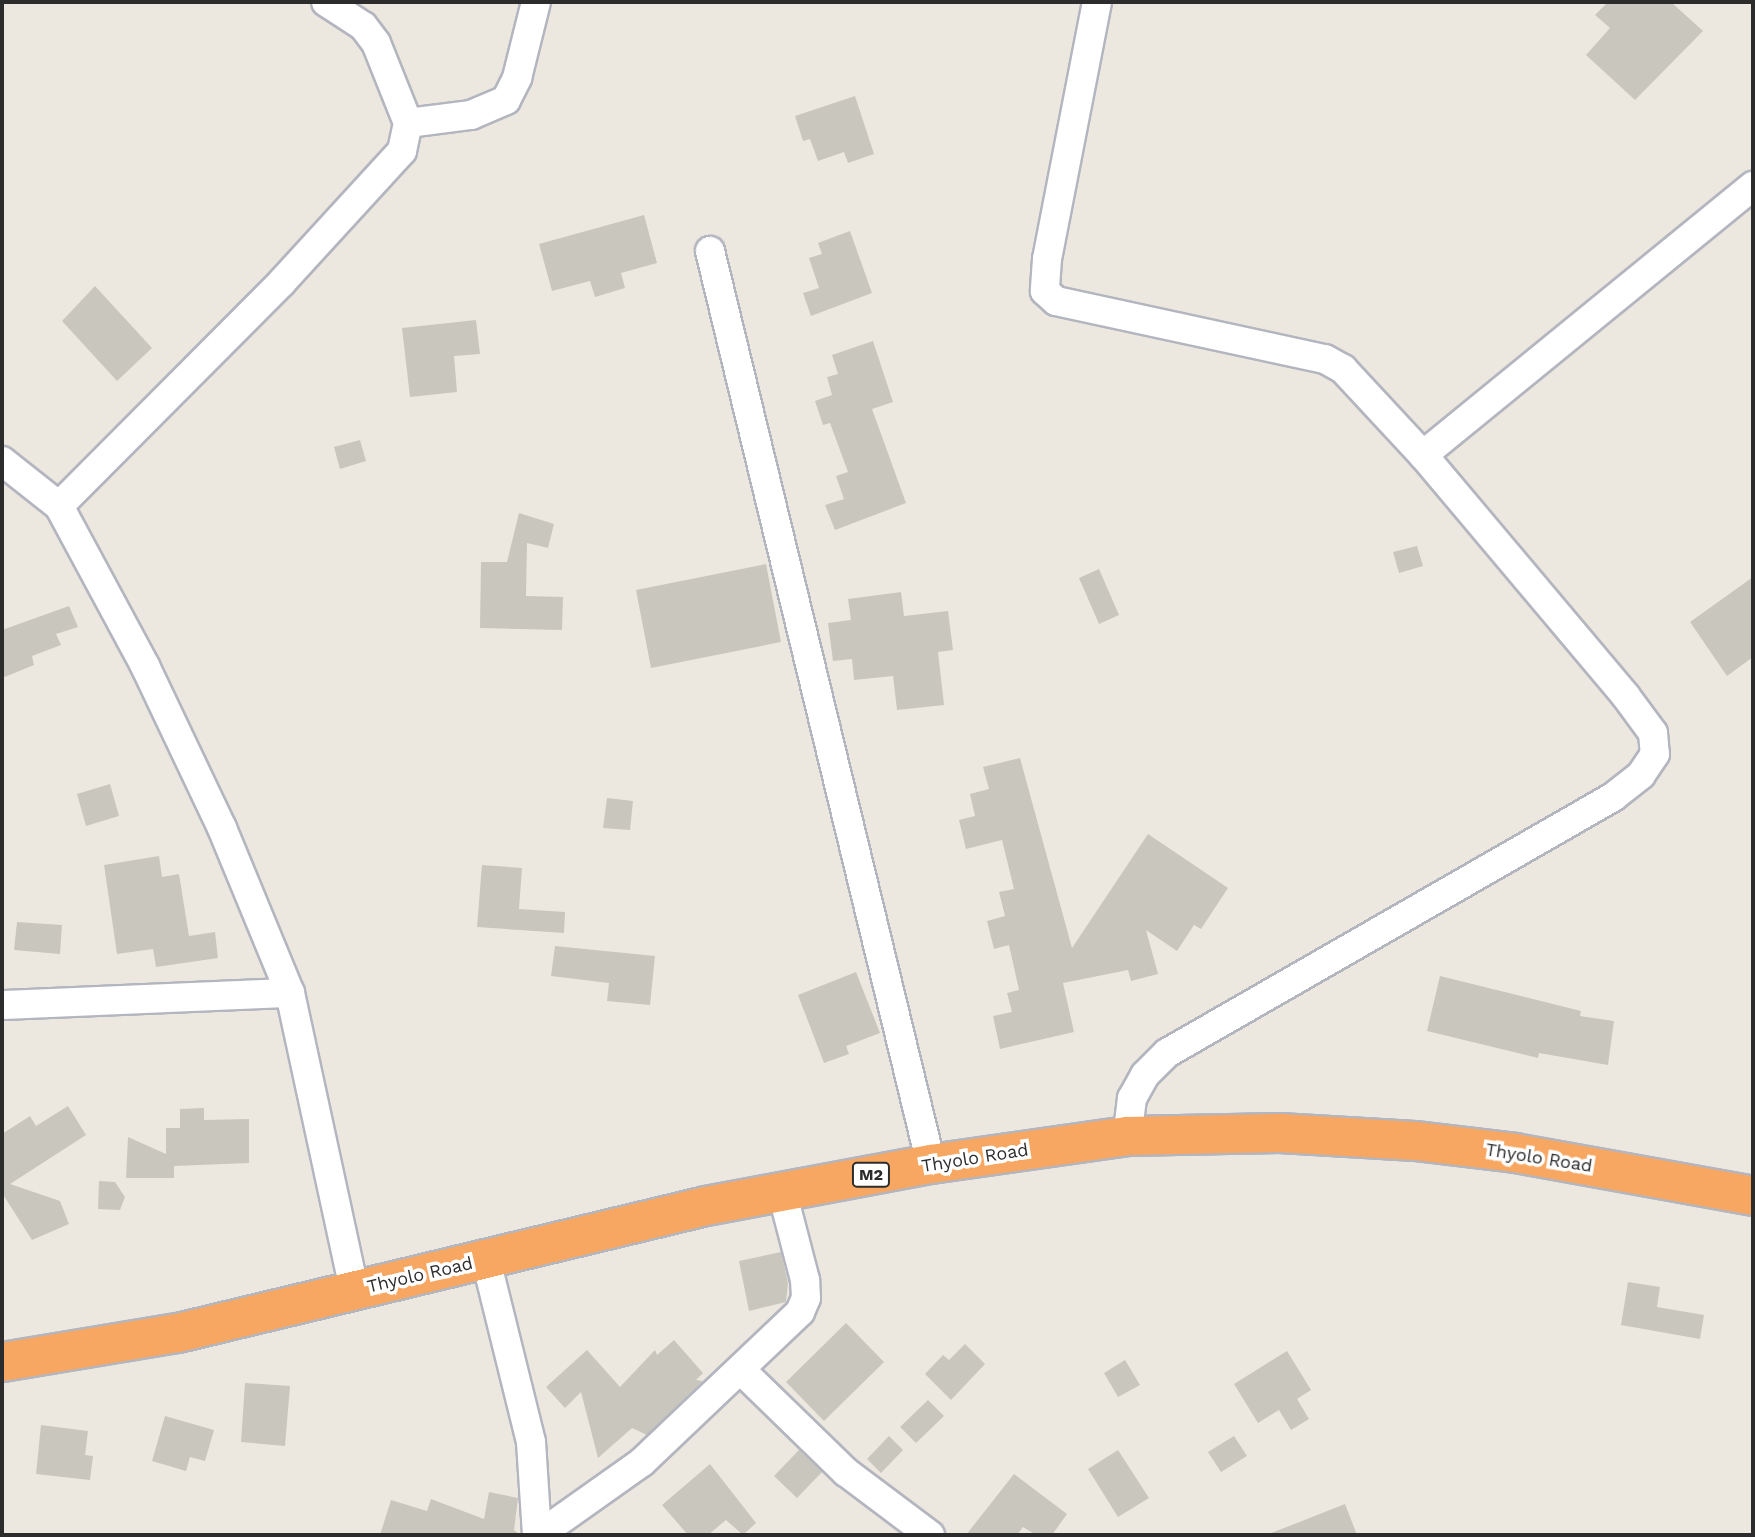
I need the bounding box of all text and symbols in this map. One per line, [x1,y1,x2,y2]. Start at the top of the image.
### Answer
street label: Thyolo Road [920,1139,1030,1177]
street label: Thyolo Road [1484,1139,1594,1177]
road number: M2 [852,1162,890,1188]
street label: Thyolo Road [365,1252,475,1298]

